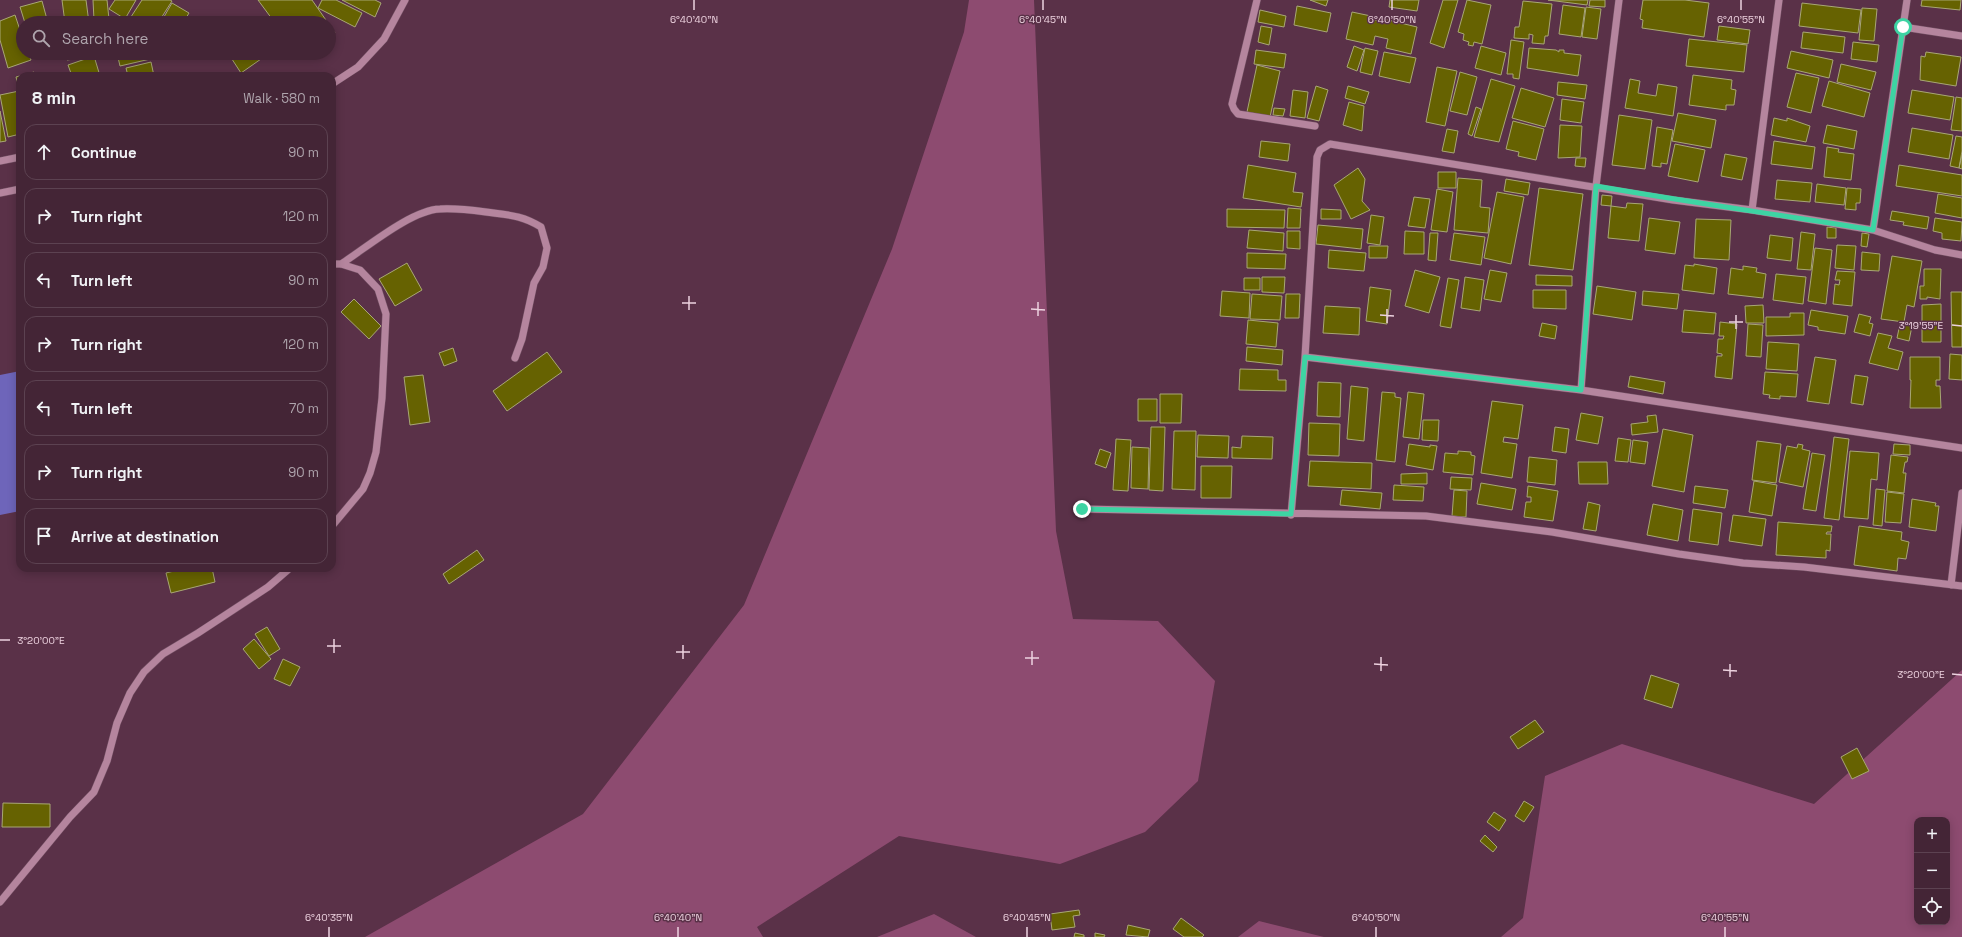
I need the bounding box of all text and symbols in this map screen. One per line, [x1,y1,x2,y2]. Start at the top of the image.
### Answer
text: 6°40'40"N [670,13,718,26]
text: 6°40'45"N [1019,13,1067,26]
text: 6°40'50"N [1368,13,1416,26]
text: 6°40'55"N [1717,13,1765,26]
search box [16,16,336,60]
route start [1894,18,1912,36]
icon: search [30,27,52,49]
text: Search here [62,29,148,48]
text: 8 min [32,87,76,109]
text: Walk · 580 m [243,90,320,107]
icon: ahead [33,141,55,163]
text: Continue [71,143,137,162]
text: 90 m [288,144,319,161]
icon: right [33,205,55,227]
text: Turn right [71,207,142,226]
text: 120 m [283,208,319,225]
icon: left [33,269,55,291]
text: Turn left [71,271,133,290]
text: 90 m [288,272,319,289]
text: 3°19'55"E [1899,319,1944,332]
icon: right [33,333,55,355]
text: Turn right [71,335,142,354]
text: 120 m [283,336,319,353]
icon: left [33,397,55,419]
text: Turn left [71,399,133,418]
text: 70 m [289,400,319,417]
icon: right [33,461,55,483]
text: Turn right [71,463,142,482]
text: 90 m [288,464,319,481]
route end [1073,500,1091,518]
icon: arrive [33,525,55,547]
text: Arrive at destination [71,527,219,546]
text: 3°20'00"E [17,634,65,647]
text: 3°20'00"E [1897,668,1945,681]
map controls [1914,817,1950,925]
button: + [1914,817,1950,853]
button: − [1914,853,1950,889]
button: locate [1914,889,1950,925]
text: 6°40'35"N [305,911,353,924]
text: 6°40'40"N [654,911,702,924]
text: 6°40'45"N [1003,911,1051,924]
text: 6°40'50"N [1352,911,1400,924]
text: 6°40'55"N [1701,911,1749,924]

